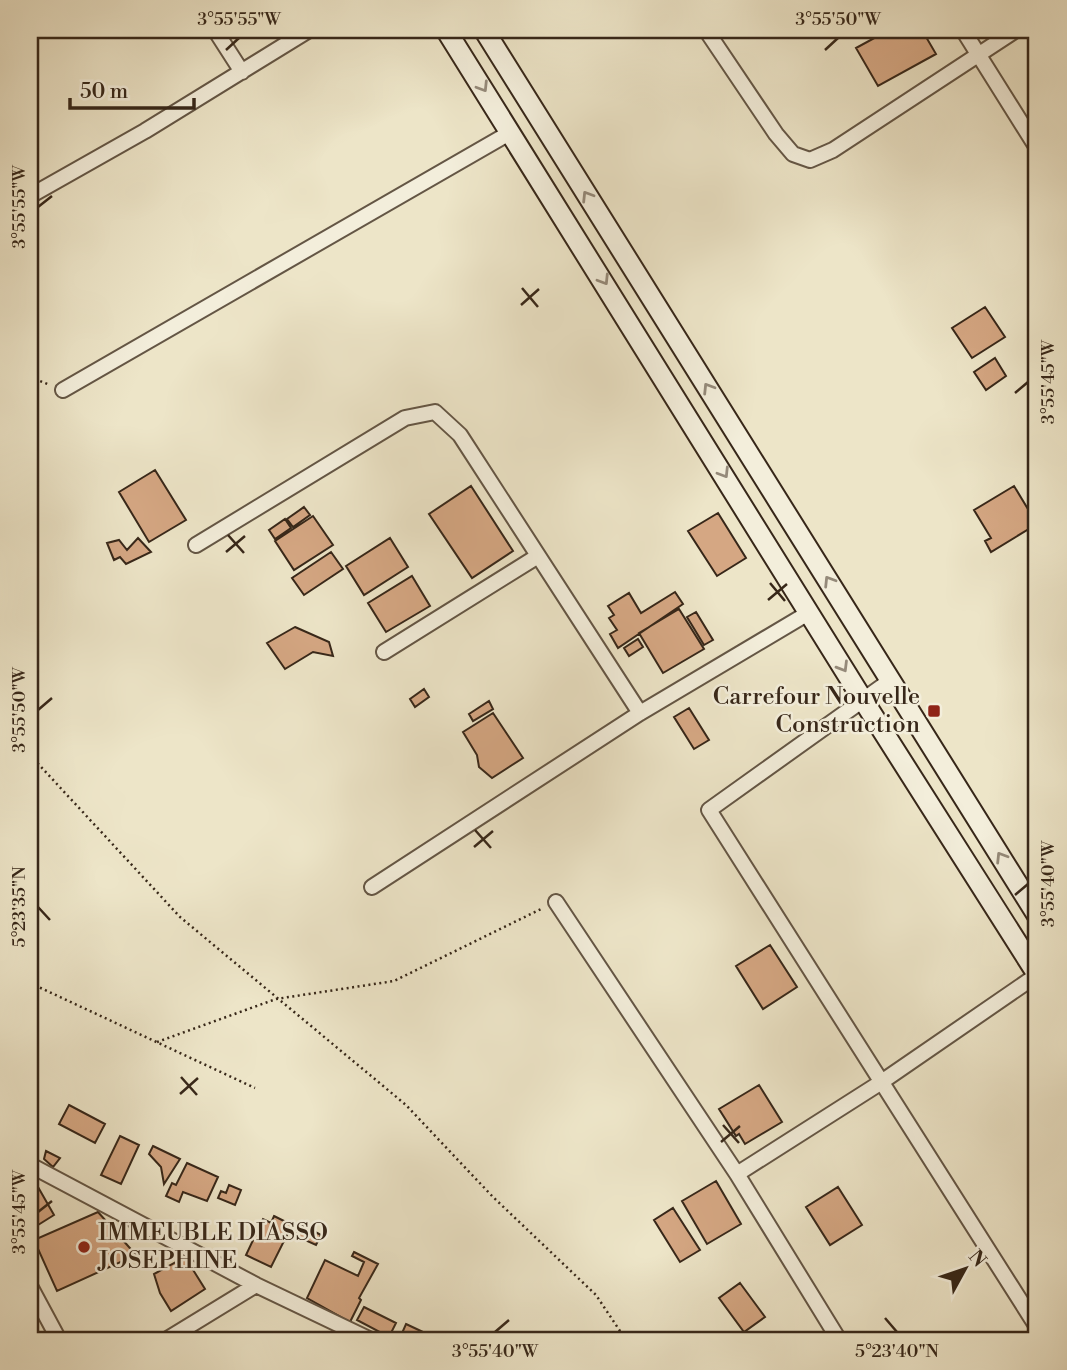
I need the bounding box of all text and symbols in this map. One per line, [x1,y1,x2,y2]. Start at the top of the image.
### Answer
text: 3°55'55"W [197,8,281,31]
text: 3°55'50"W [795,8,881,31]
scale bar [70,66,194,110]
text: 50 m [80,79,128,105]
one-way arrow [474,80,487,93]
text: 3°55'55"W [8,165,31,249]
one-way arrow [583,190,596,203]
one-way arrow [595,273,608,286]
text: 3°55'45"W [1037,339,1060,424]
one-way arrow [703,383,716,396]
one-way arrow [715,466,728,479]
one-way arrow [824,576,837,589]
one-way arrow [835,660,848,673]
text: 3°55'50"W [8,667,31,753]
place label: Carrefour Nouvelle Construction [713,682,920,740]
marker: Carrefour Nouvelle Construction [926,703,942,719]
text: 3°55'40"W [1037,840,1060,927]
one-way arrow [997,852,1010,865]
text: 5°23'35"N [8,866,31,948]
text: 3°55'45"W [8,1169,31,1254]
place label: IMMEUBLE DIASSO JOSEPHINE [97,1218,328,1276]
north arrow [930,1234,1000,1304]
marker: IMMEUBLE DIASSO JOSEPHINE [76,1239,92,1255]
text: N [963,1245,991,1272]
text: 3°55'40"W [452,1340,539,1363]
text: 5°23'40"N [855,1340,940,1363]

